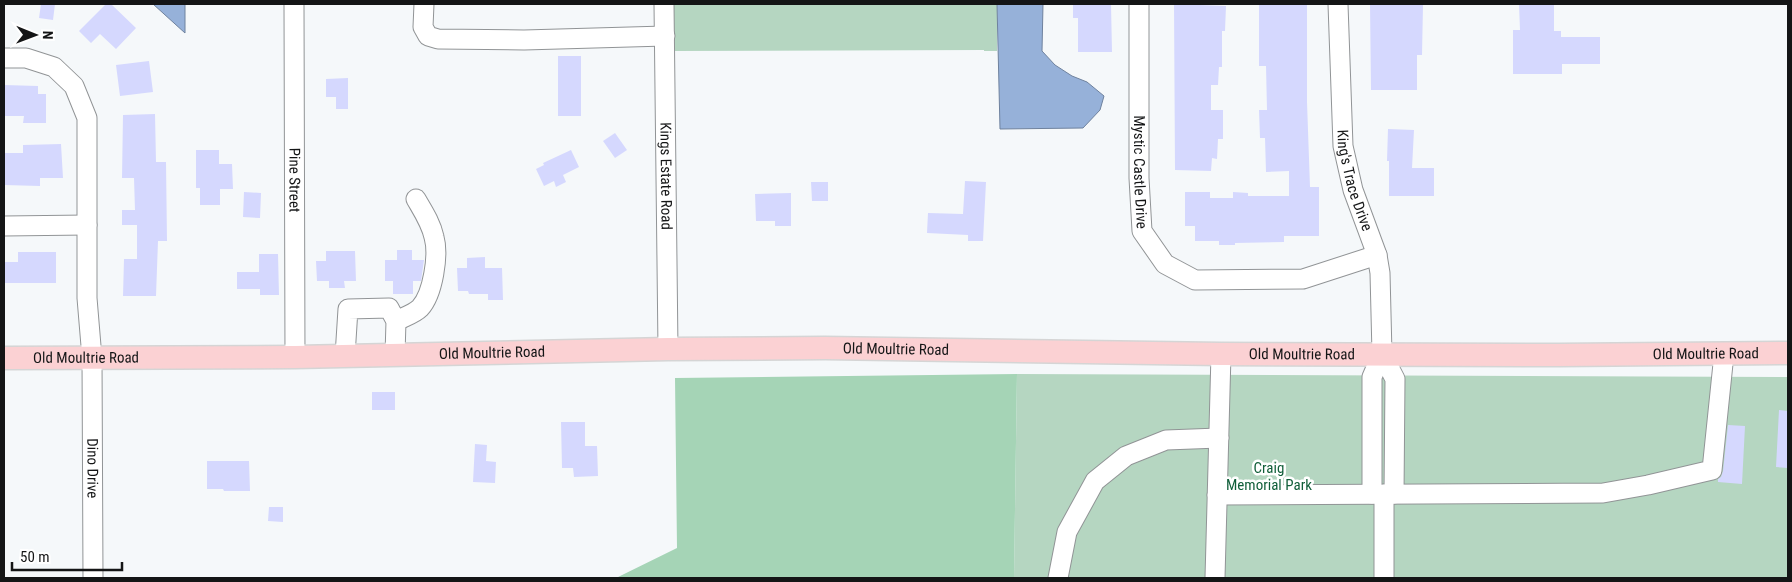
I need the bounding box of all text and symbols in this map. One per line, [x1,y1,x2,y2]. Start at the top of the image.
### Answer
north arrow [10,10,60,60]
text: N [40,31,56,40]
street label: Mystic Castle Drive [1130,115,1151,229]
street label: Kings Estate Road [656,122,676,230]
street label: King's Trace Drive [1333,129,1376,233]
street label: Pine Street [285,148,304,212]
street label: Old Moultrie Road [843,339,949,359]
street label: Old Moultrie Road [439,343,545,363]
street label: Old Moultrie Road [1653,344,1759,363]
street label: Old Moultrie Road [1249,345,1355,363]
street label: Old Moultrie Road [33,349,139,367]
street label: Dino Drive [83,438,102,498]
park label: Craig Memorial Park [1226,459,1312,494]
scale bar [12,540,122,572]
text: 50 m [20,548,50,566]

